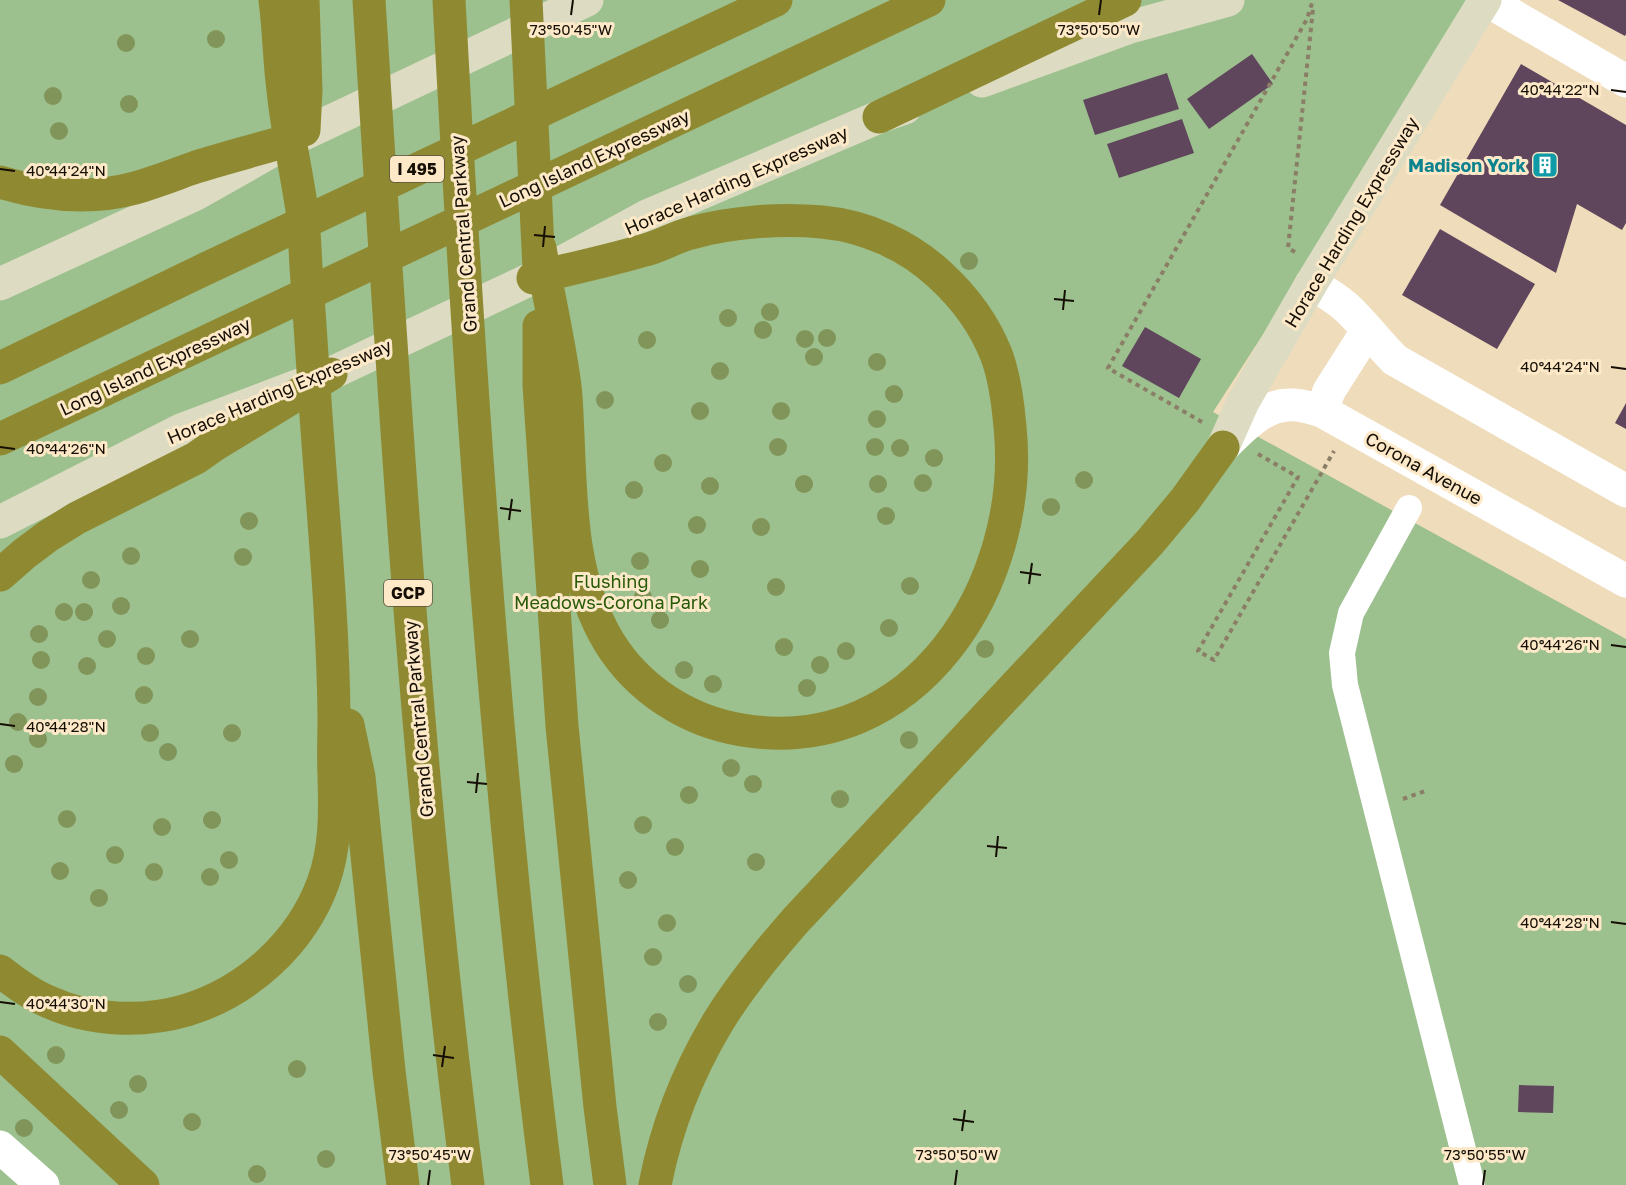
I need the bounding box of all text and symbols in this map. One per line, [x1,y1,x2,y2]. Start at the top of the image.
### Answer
text: 73°50'45"W [530,20,612,38]
text: 73°50'50"W [1058,20,1140,38]
text: 40°44'22"N [1520,80,1600,98]
street label: Long Island Expressway [495,104,693,212]
street label: Horace Harding Expressway [1279,113,1423,331]
street label: Horace Harding Expressway [621,121,851,239]
street label: Grand Central Parkway [445,135,481,333]
building icon: Madison York [1530,150,1560,180]
place label: Madison York [1408,154,1527,176]
road number: I 495 [390,156,444,182]
text: 40°44'24"N [26,161,106,179]
street label: Long Island Expressway [56,312,254,420]
street label: Horace Harding Expressway [163,334,395,448]
text: 40°44'24"N [1520,357,1600,375]
street label: Corona Avenue [1362,427,1486,509]
text: 40°44'26"N [26,439,106,457]
park label: Flushing Meadows-Corona Park [514,570,708,613]
road number: GCP [384,580,432,606]
street label: Grand Central Parkway [398,620,438,818]
text: 40°44'26"N [1520,635,1600,653]
text: 40°44'28"N [26,717,106,735]
text: 40°44'28"N [1520,913,1600,931]
text: 40°44'30"N [26,994,106,1012]
text: 73°50'45"W [389,1145,471,1163]
text: 73°50'50"W [916,1145,998,1163]
text: 73°50'55"W [1444,1145,1526,1163]

